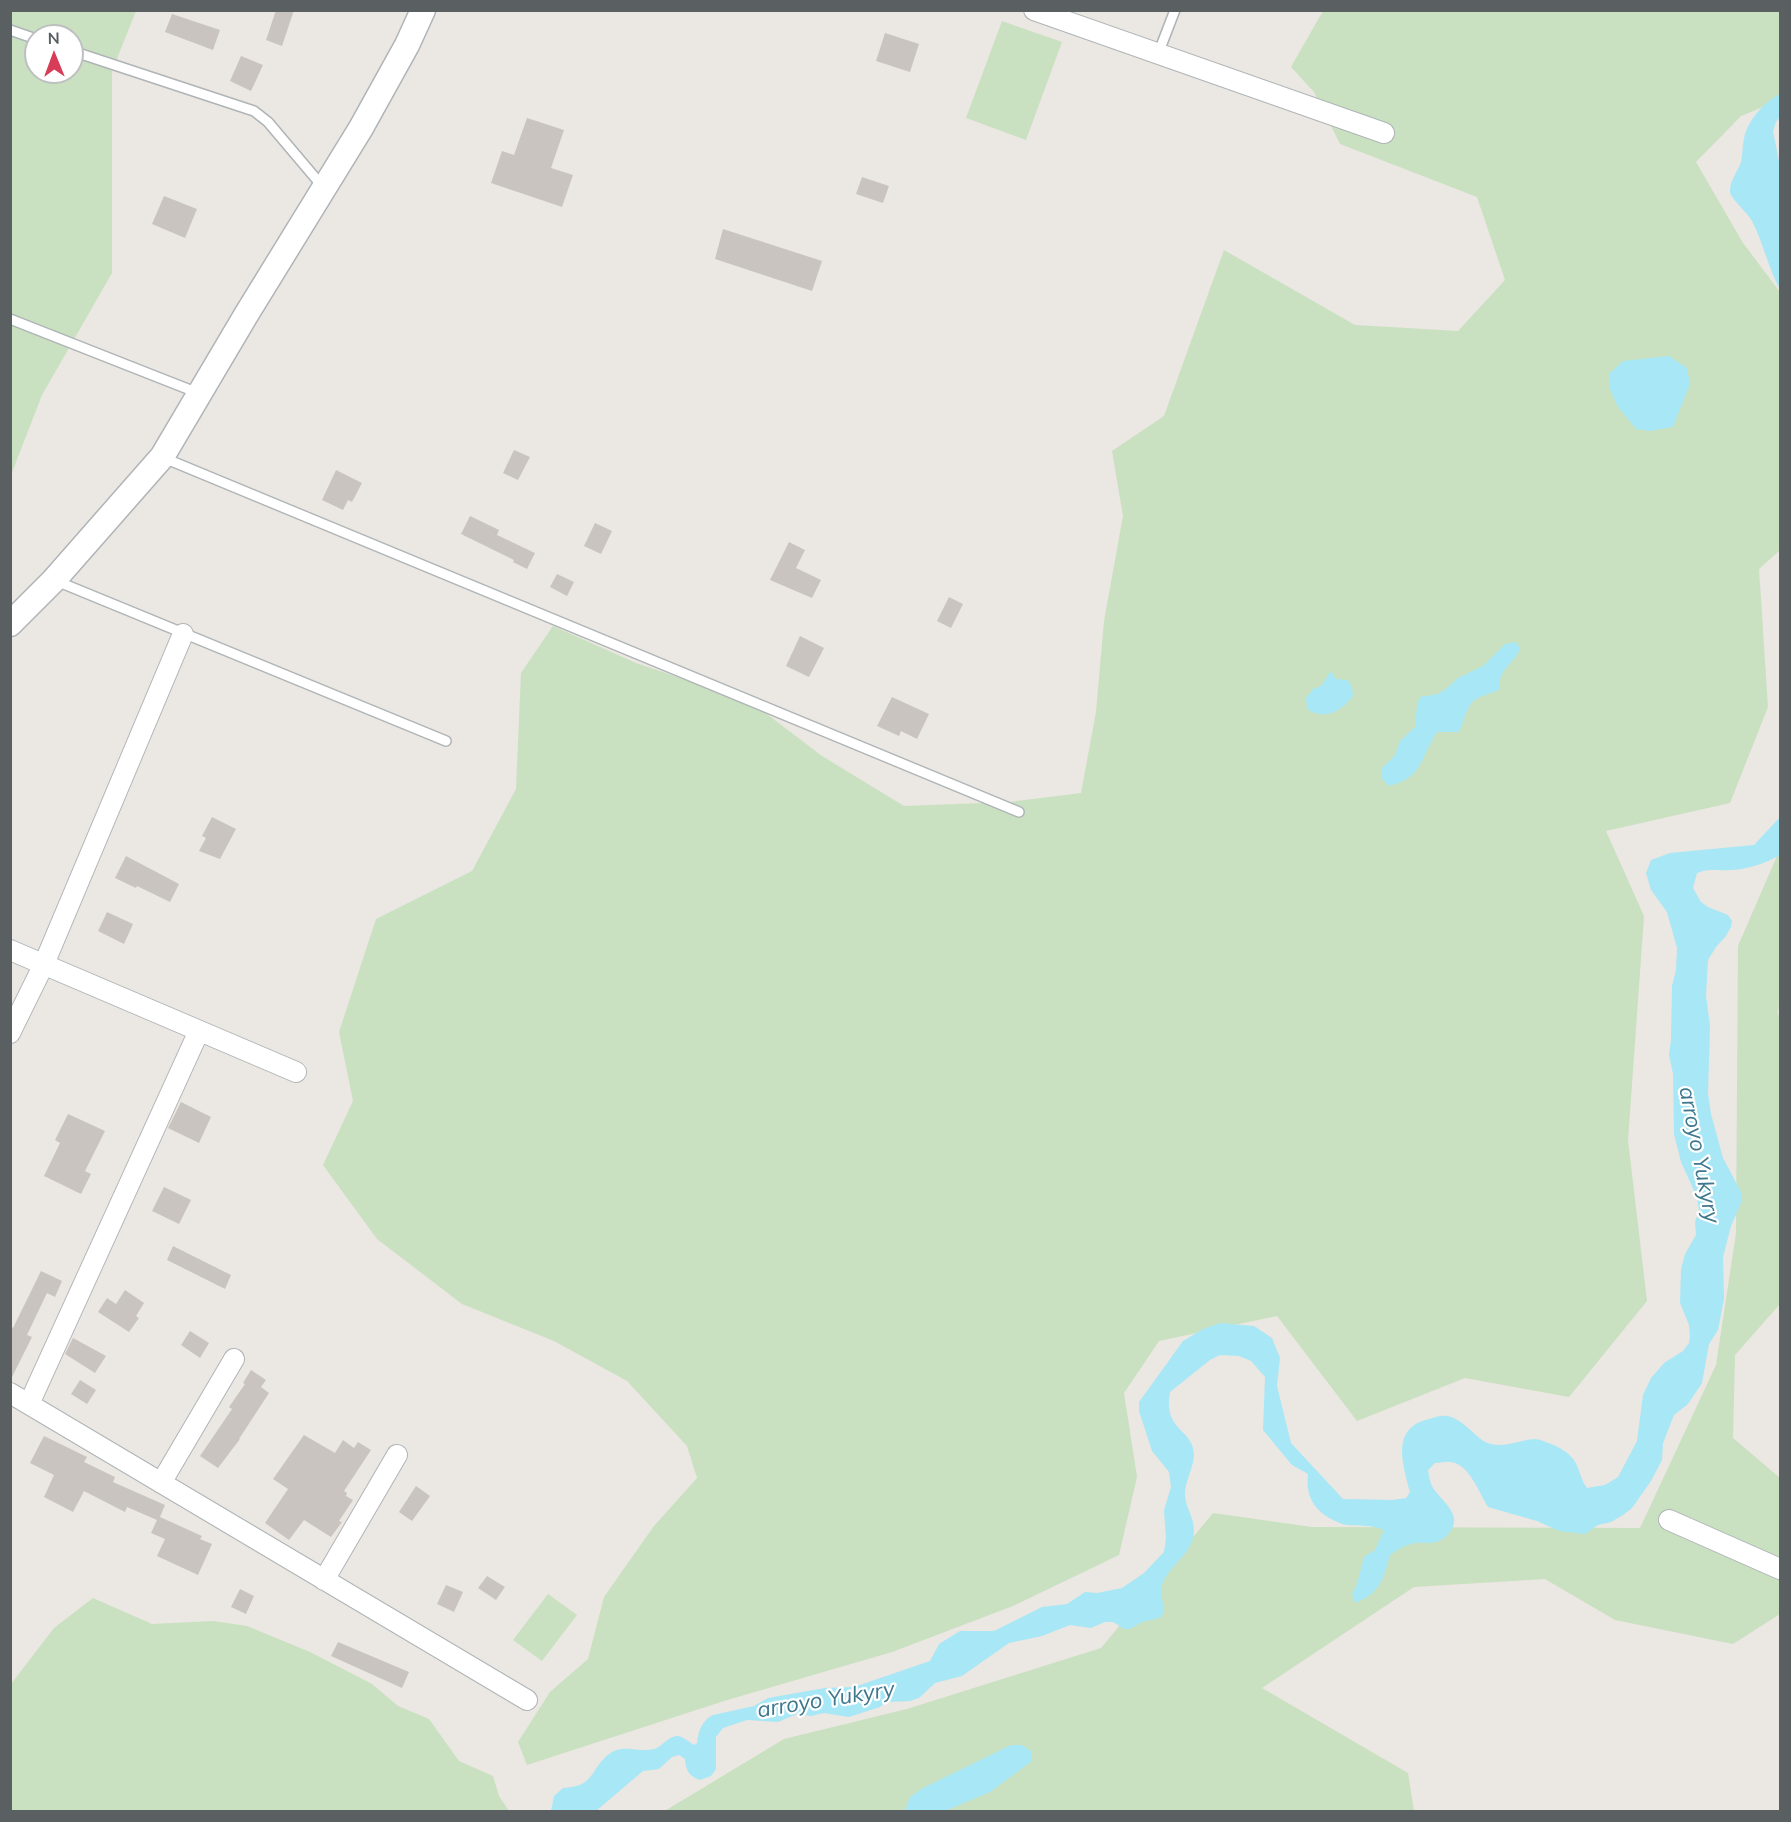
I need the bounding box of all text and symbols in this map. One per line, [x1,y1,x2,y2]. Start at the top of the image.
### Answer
north arrow [24,24,84,84]
text: N [48,28,60,48]
water label: arroyo Yukyry [1673,1084,1725,1226]
water label: arroyo Yukyry [755,1676,897,1724]

